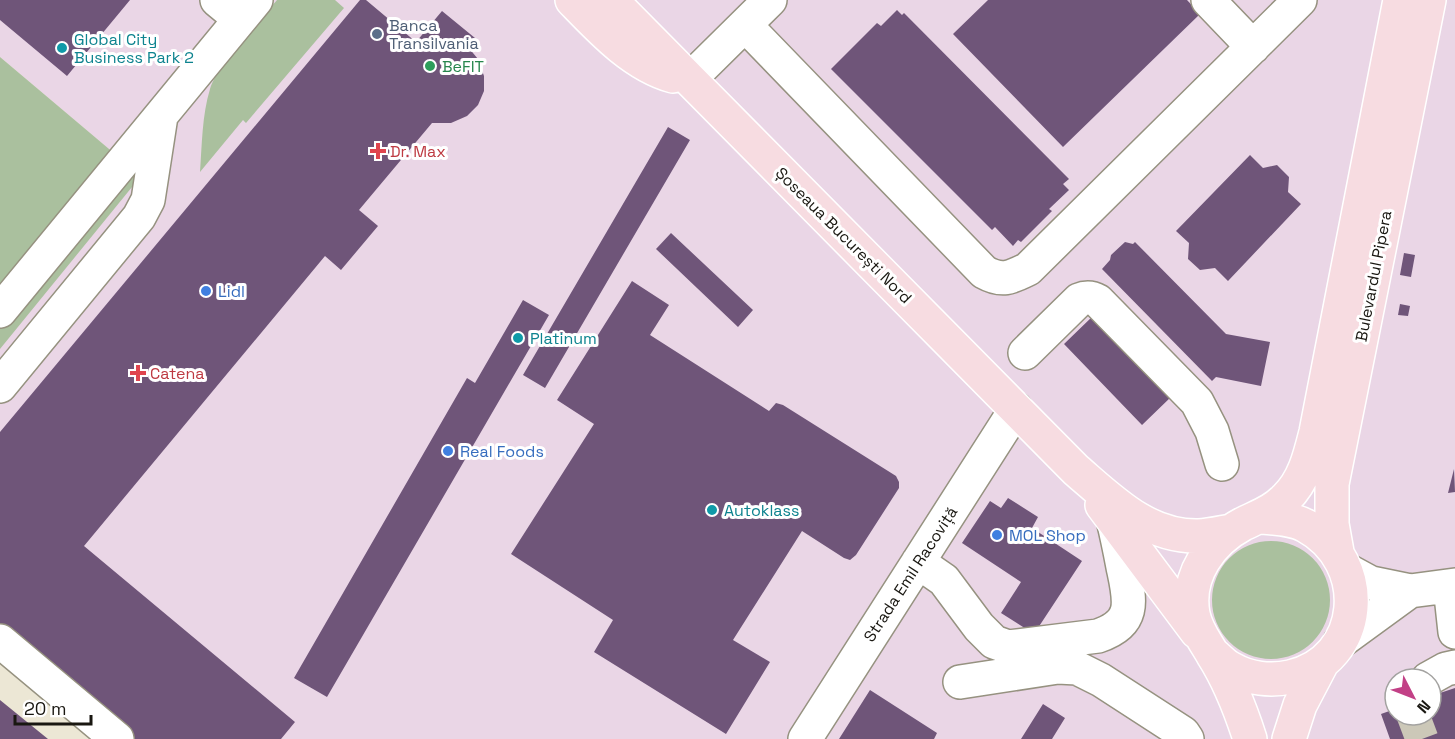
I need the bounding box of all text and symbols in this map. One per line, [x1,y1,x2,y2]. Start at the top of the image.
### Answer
place label: Banca Transilvania [389,15,479,54]
marker: Banca Transilvania [370,27,384,41]
place label: Global City Business Park 2 [74,29,194,68]
marker: Global City Business Park 2 [55,41,69,55]
place label: BeFIT [442,56,484,77]
marker: BeFIT [423,59,437,73]
place label: Dr. Max [390,141,446,162]
marker: Dr. Max [371,144,385,158]
street label: Șoseaua București Nord [771,163,916,308]
street label: Bulevardul Pipera [1350,209,1397,343]
place label: Lidl [218,281,245,302]
marker: Lidl [199,284,213,298]
place label: Platinum [530,328,597,349]
marker: Platinum [511,331,525,345]
place label: Catena [150,363,205,384]
marker: Catena [131,366,145,380]
place label: Real Foods [460,441,544,462]
marker: Real Foods [441,444,455,458]
place label: Autoklass [724,500,799,521]
marker: Autoklass [705,503,719,517]
street label: Strada Emil Racoviță [859,503,962,646]
place label: MOL Shop [1009,525,1086,546]
marker: MOL Shop [990,528,1004,542]
north arrow [1383,667,1443,727]
scale bar [15,688,92,726]
text: N [1412,696,1435,718]
text: 20 m [24,697,67,720]

